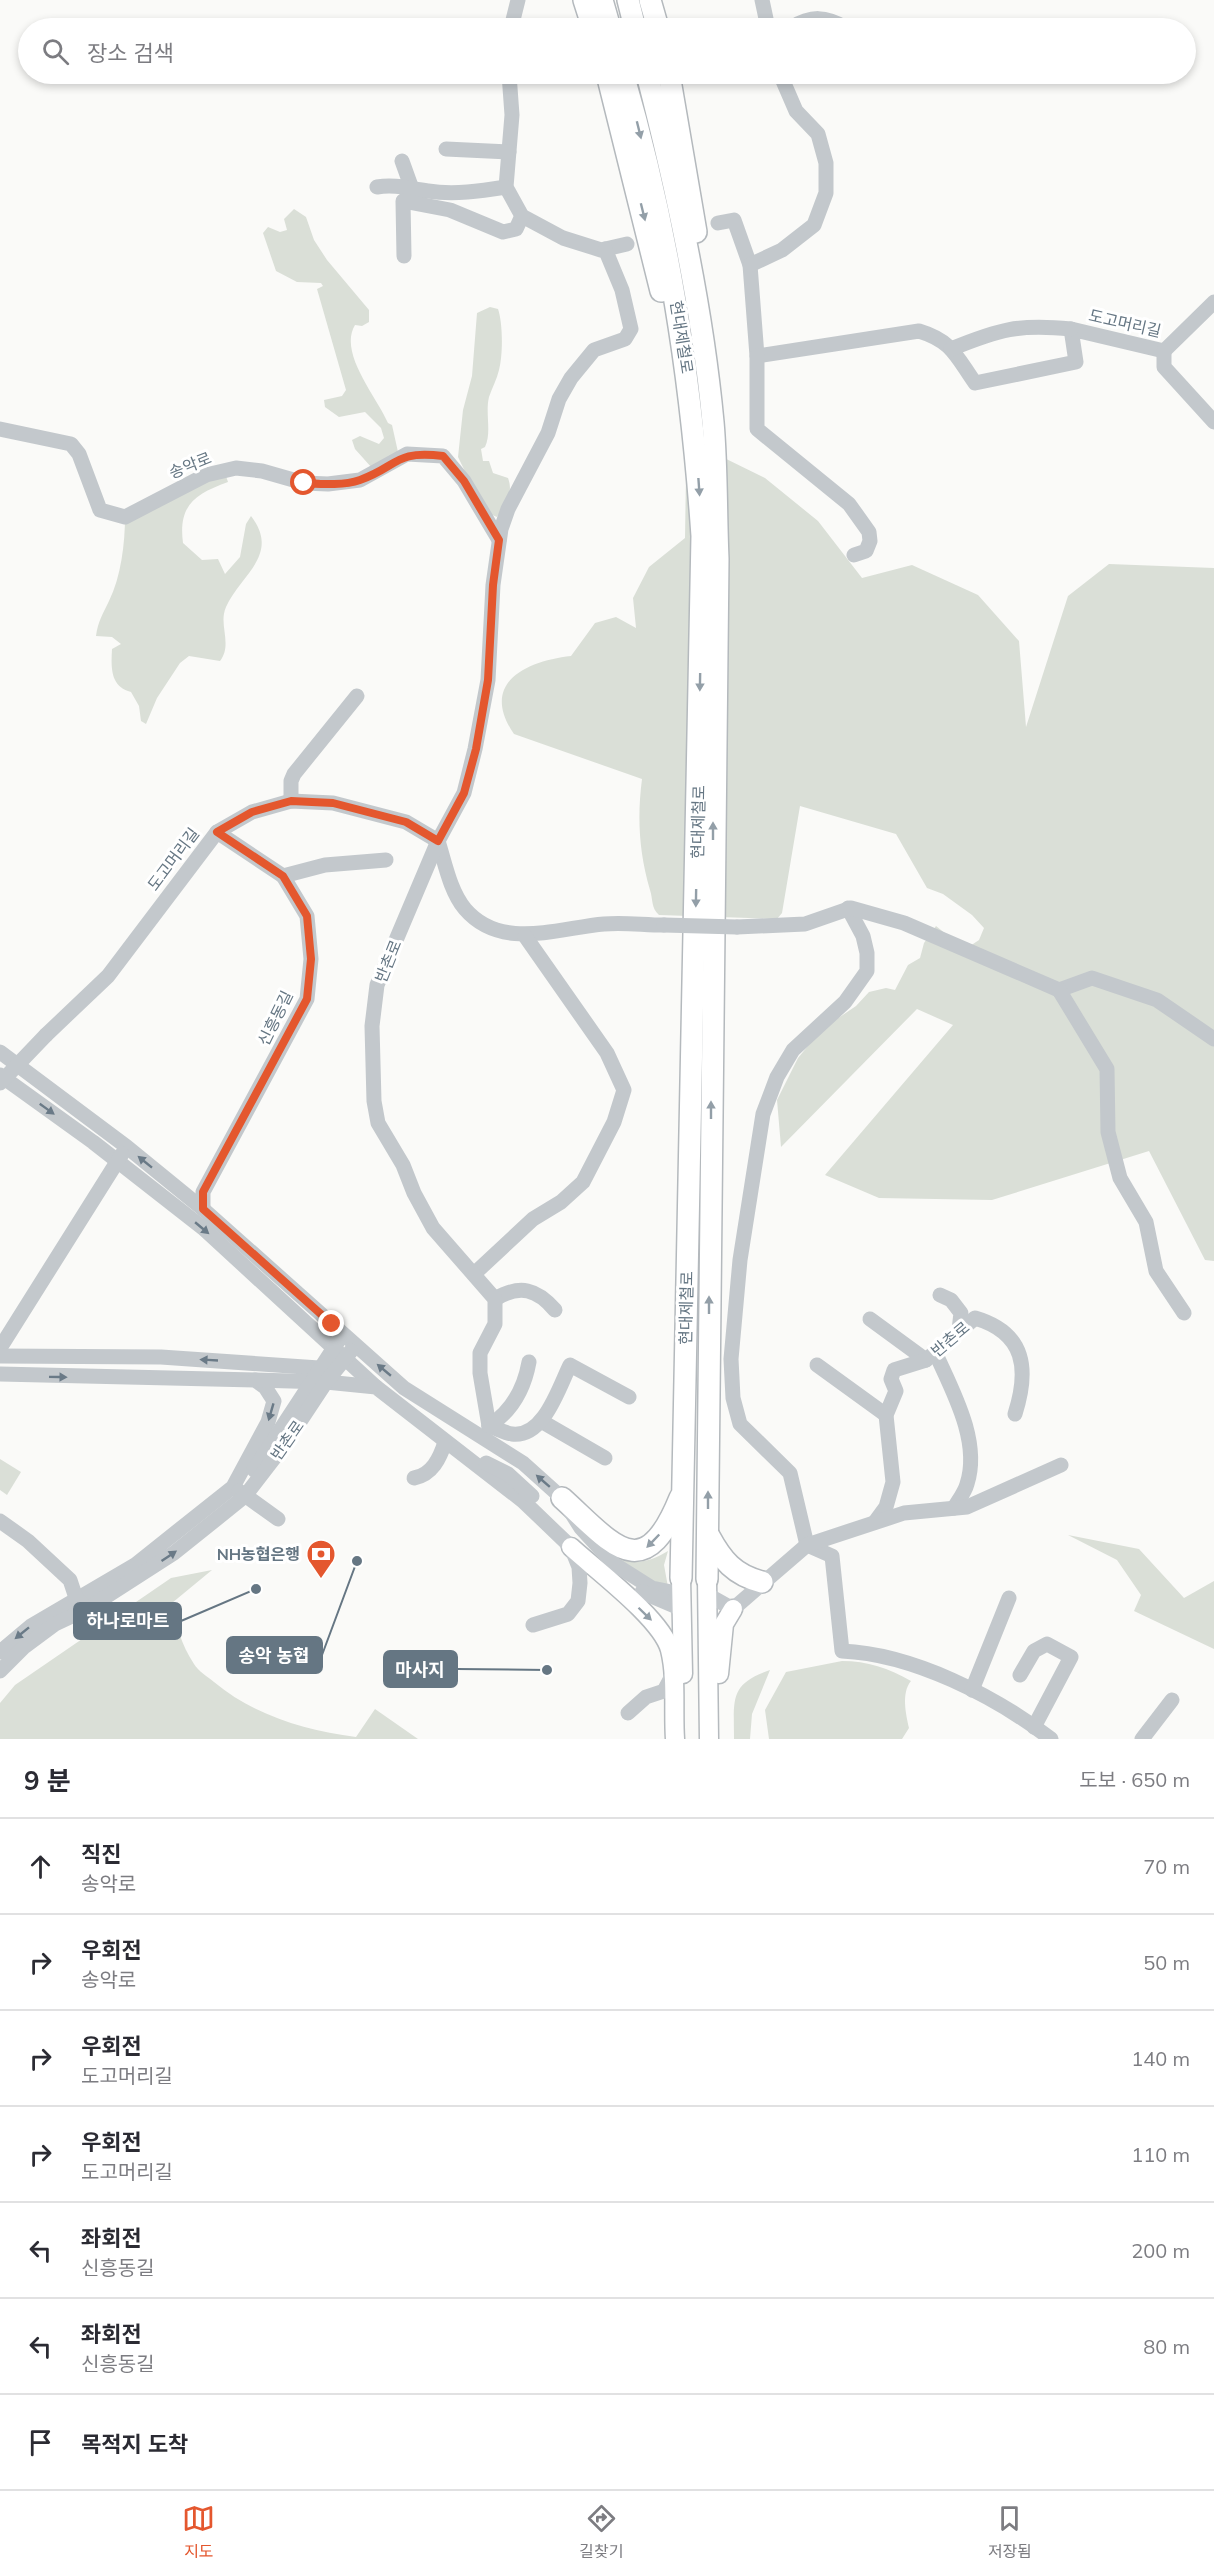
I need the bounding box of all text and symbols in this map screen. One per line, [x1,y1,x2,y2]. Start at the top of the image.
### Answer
search box [18,18,1196,84]
icon: search [39,35,72,68]
text: 장소 검색 [87,39,174,67]
one-way arrow [635,121,645,139]
one-way arrow [638,202,648,221]
street label: 현대제철로 [666,299,698,375]
street label: 도고머리길 [1087,305,1163,341]
street label: 송악로 [166,447,214,483]
route start [290,469,316,495]
one-way arrow [694,478,704,497]
one-way arrow [695,673,705,692]
street label: 현대제철로 [687,785,709,859]
one-way arrow [709,821,718,840]
street label: 도고머리길 [143,824,203,894]
one-way arrow [691,889,701,908]
street label: 반촌로 [370,937,406,985]
street label: 신흥동길 [253,987,297,1049]
one-way arrow [706,1100,716,1119]
one-way arrow [39,1103,55,1115]
one-way arrow [138,1156,153,1169]
one-way arrow [194,1221,209,1234]
street label: 현대제철로 [675,1271,697,1345]
one-way arrow [704,1295,714,1314]
route end [318,1310,344,1336]
street label: 반촌로 [927,1317,974,1361]
one-way arrow [200,1355,219,1365]
one-way arrow [376,1364,392,1377]
one-way arrow [49,1372,68,1382]
one-way arrow [266,1403,275,1421]
street label: 반촌로 [266,1416,308,1464]
one-way arrow [536,1474,551,1488]
one-way arrow [703,1490,713,1509]
one-way arrow [646,1533,660,1547]
bank icon: NH농협은행 [305,1538,337,1580]
place label: NH농협은행 [217,1544,300,1564]
one-way arrow [161,1551,177,1562]
callout: 하나로마트 [74,1603,181,1639]
one-way arrow [638,1607,652,1621]
text: 하나로마트 [87,1609,169,1632]
one-way arrow [14,1627,30,1640]
callout: 송악 농협 [227,1637,322,1673]
text: 송악 농협 [238,1644,310,1667]
callout: 마사지 [384,1651,457,1687]
text: 마사지 [395,1658,445,1681]
text: 9 분 [24,1764,71,1797]
text: 도보 · 650 m [1079,1767,1190,1792]
text: 직진 [81,1840,121,1868]
icon: ahead [24,1850,57,1883]
text: 70 m [1143,1854,1190,1879]
text: 송악로 [81,1871,136,1896]
text: 우회전 [81,1936,142,1964]
icon: right [24,1946,57,1979]
text: 50 m [1143,1950,1190,1975]
text: 송악로 [81,1967,136,1992]
text: 우회전 [81,2032,142,2060]
icon: right [24,2042,57,2075]
text: 140 m [1131,2046,1190,2071]
text: 도고머리길 [81,2063,173,2088]
text: 우회전 [81,2128,142,2156]
icon: right [24,2138,57,2171]
text: 110 m [1131,2142,1190,2167]
text: 도고머리길 [81,2159,173,2184]
text: 좌회전 [81,2224,142,2252]
icon: left [24,2234,57,2267]
text: 200 m [1131,2238,1190,2263]
text: 신흥동길 [81,2255,155,2280]
text: 좌회전 [81,2320,142,2348]
icon: left [24,2330,57,2363]
text: 80 m [1143,2334,1190,2359]
text: 신흥동길 [81,2351,155,2376]
icon: arrive [24,2426,57,2459]
text: 목적지 도착 [81,2430,188,2458]
tab: 지도 [182,2502,215,2562]
tab: 길찾기 [579,2502,624,2562]
tab: 저장됨 [988,2502,1032,2562]

